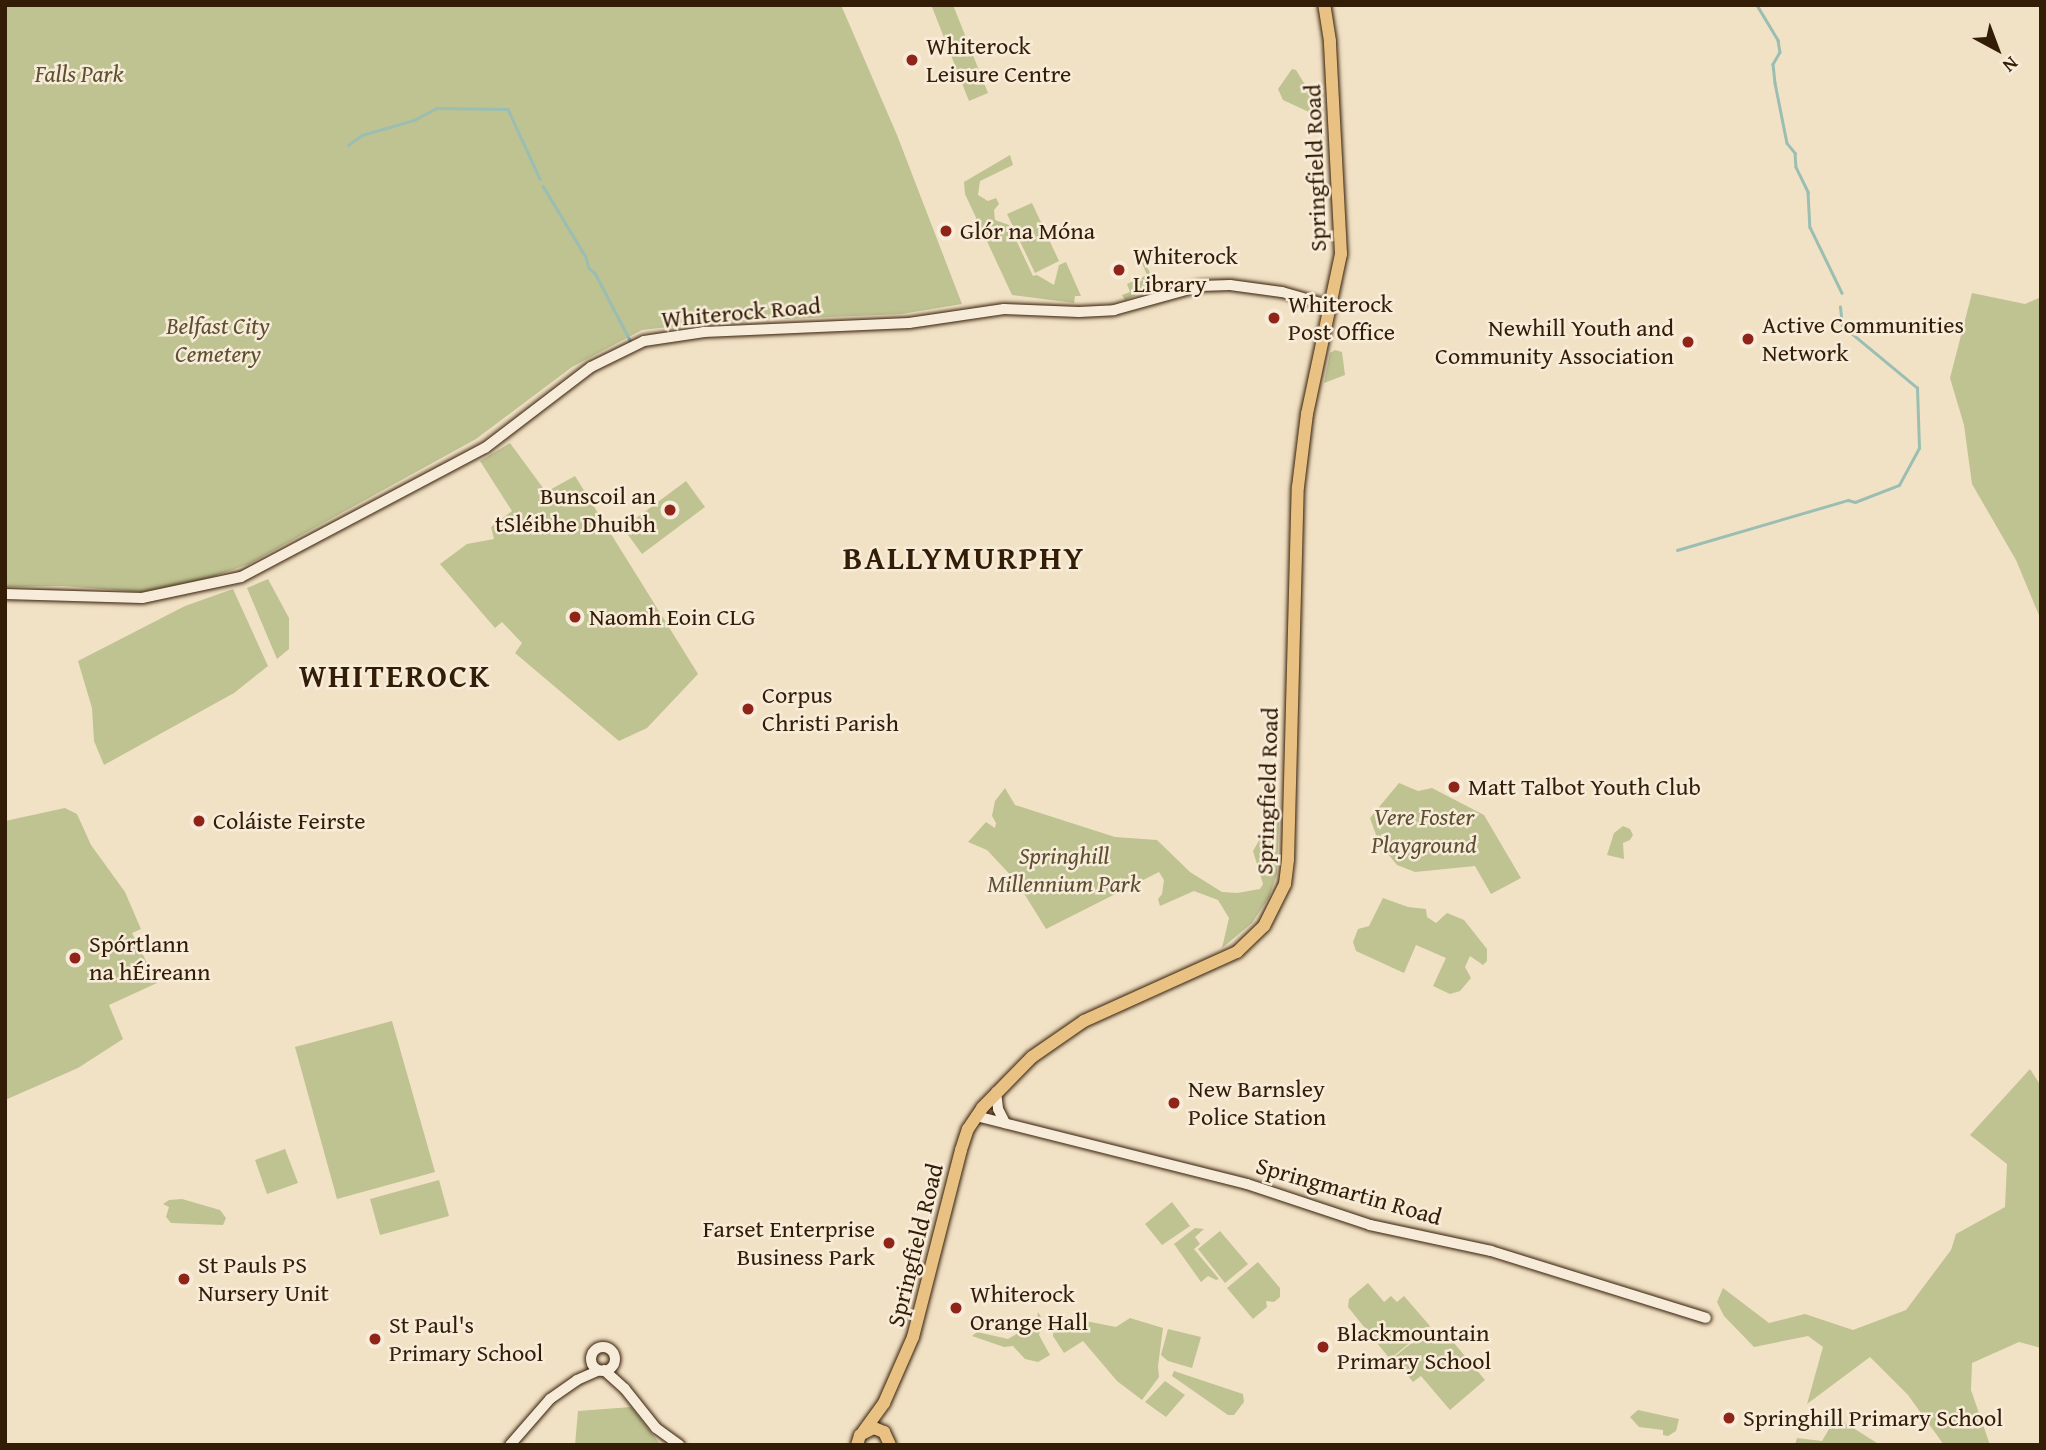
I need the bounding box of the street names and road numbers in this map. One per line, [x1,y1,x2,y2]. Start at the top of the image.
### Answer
street label: Springfield Road [1298,84,1332,252]
street label: Whiterock Road [660,291,822,333]
street label: Springfield Road [1250,707,1284,875]
street label: Springmartin Road [1253,1151,1445,1231]
street label: Springfield Road [881,1160,949,1330]

